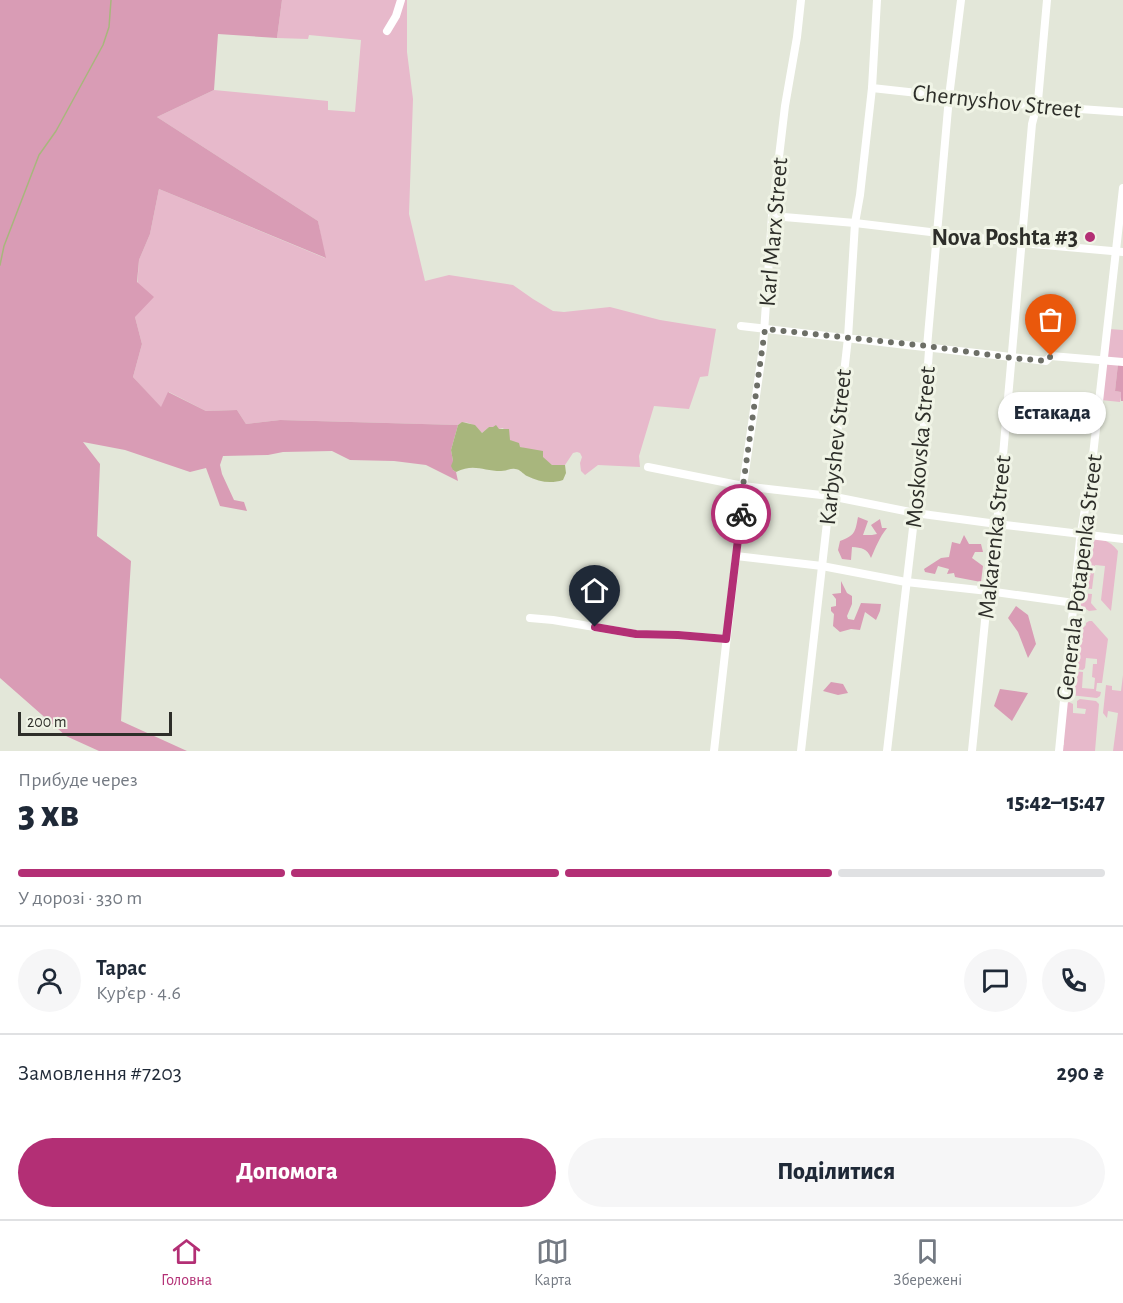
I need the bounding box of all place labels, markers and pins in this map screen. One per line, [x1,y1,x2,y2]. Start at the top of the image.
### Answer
place label: Nova Poshta #3 [932,226,1078,250]
marker: Nova Poshta #3 [1083,230,1097,244]
pin [1025,294,1076,356]
callout: Естакада [997,392,1105,434]
pin [569,565,620,627]

